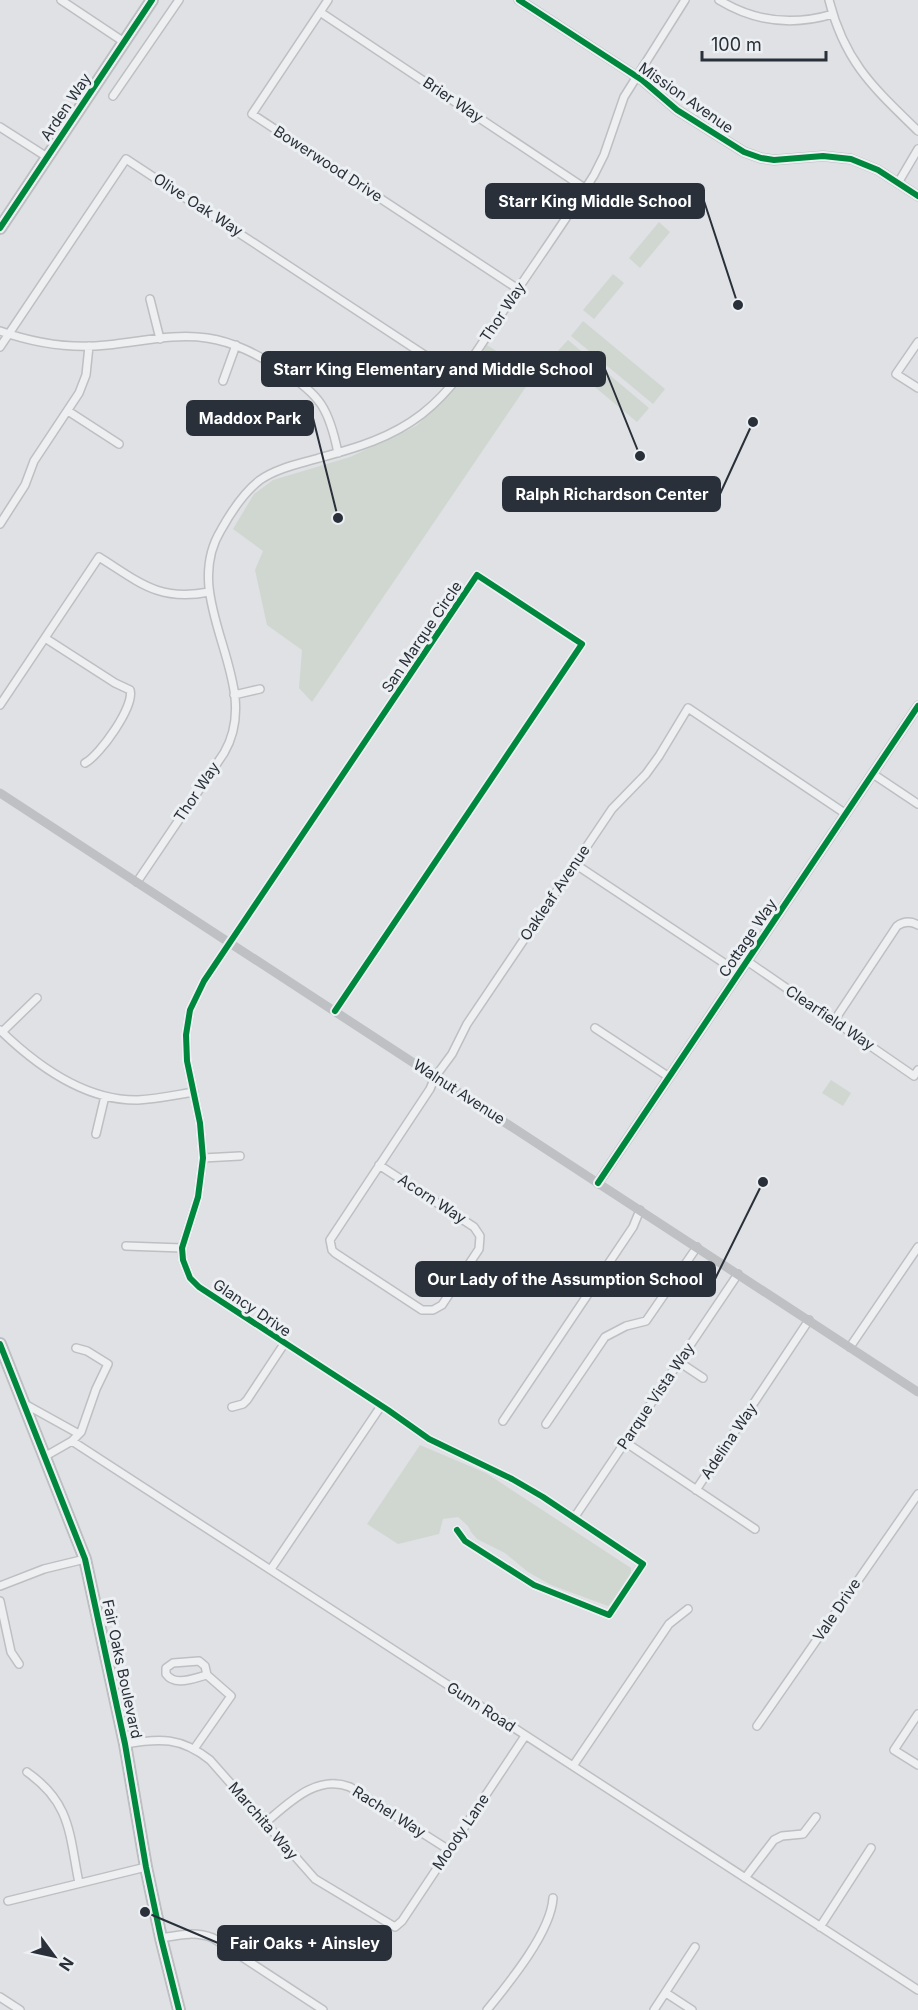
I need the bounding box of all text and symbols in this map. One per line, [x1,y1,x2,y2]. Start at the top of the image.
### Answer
scale bar [702,24,826,62]
text: 100 m [711,34,762,55]
street label: Mission Avenue [635,58,737,137]
street label: Arden Way [36,69,95,144]
street label: Brier Way [420,73,487,127]
street label: Bowerwood Drive [270,121,386,206]
street label: Olive Oak Way [150,169,247,241]
callout: Starr King Middle School [486,184,704,218]
text: Starr King Middle School [498,191,692,211]
street label: Thor Way [476,278,530,345]
callout: Starr King Elementary and Middle School [262,352,605,386]
text: Starr King Elementary and Middle School [273,359,593,379]
callout: Maddox Park [187,401,313,435]
text: Maddox Park [199,408,302,428]
callout: Ralph Richardson Center [503,477,720,511]
text: Ralph Richardson Center [515,484,709,504]
street label: San Marque Circle [377,577,466,696]
street label: Thor Way [170,758,224,825]
street label: Oakleaf Avenue [516,841,594,944]
street label: Cottage Way [714,894,781,981]
street label: Clearfield Way [782,981,879,1055]
street label: Walnut Avenue [410,1055,509,1128]
street label: Acorn Way [395,1170,470,1228]
callout: Our Lady of the Assumption School [416,1262,715,1296]
text: Our Lady of the Assumption School [427,1269,703,1289]
street label: Glancy Drive [210,1274,295,1341]
street label: Parque Vista Way [613,1338,699,1453]
street label: Adelina Way [696,1399,761,1482]
street label: Vale Drive [809,1575,865,1645]
street label: Fair Oaks Boulevard [98,1598,147,1740]
street label: Gunn Road [443,1677,519,1736]
street label: Marchita Way [224,1778,303,1864]
street label: Rachel Way [349,1782,430,1842]
street label: Moody Lane [428,1790,493,1873]
north arrow [24,1926,84,1986]
callout: Fair Oaks + Ainsley [218,1926,391,1960]
text: Fair Oaks + Ainsley [230,1933,380,1953]
text: N [55,1954,78,1975]

